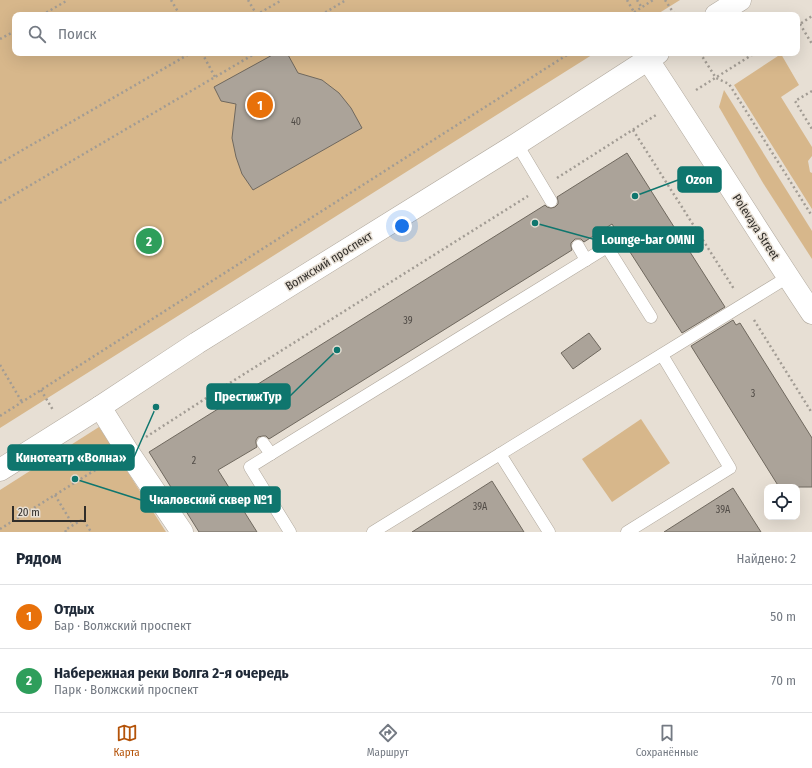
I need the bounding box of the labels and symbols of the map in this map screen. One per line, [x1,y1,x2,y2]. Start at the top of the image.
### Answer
pin: 1 [247,90,273,120]
house number: 40 [291,116,301,128]
callout: Ozon [678,167,721,192]
text: Ozon [685,172,713,187]
street label: Polevaya Street [730,192,782,263]
your location [392,216,412,236]
pin: 2 [136,226,162,256]
callout: Lounge-bar OMNI [593,227,703,252]
street label: Волжский проспект [283,229,375,293]
text: Lounge-bar OMNI [601,232,695,247]
house number: 39 [403,315,413,327]
callout: ПрестижТур [207,384,290,409]
house number: 3 [751,388,756,400]
text: ПрестижТур [214,389,282,404]
callout: Кинотеатр «Волна» [8,445,134,470]
text: Кинотеатр «Волна» [16,450,127,465]
house number: 2 [192,455,197,467]
callout: Чкаловский сквер №1 [141,487,280,512]
text: Чкаловский сквер №1 [150,492,272,507]
house number: 39А [473,501,488,513]
scale bar [12,504,86,523]
house number: 39А [716,504,731,516]

